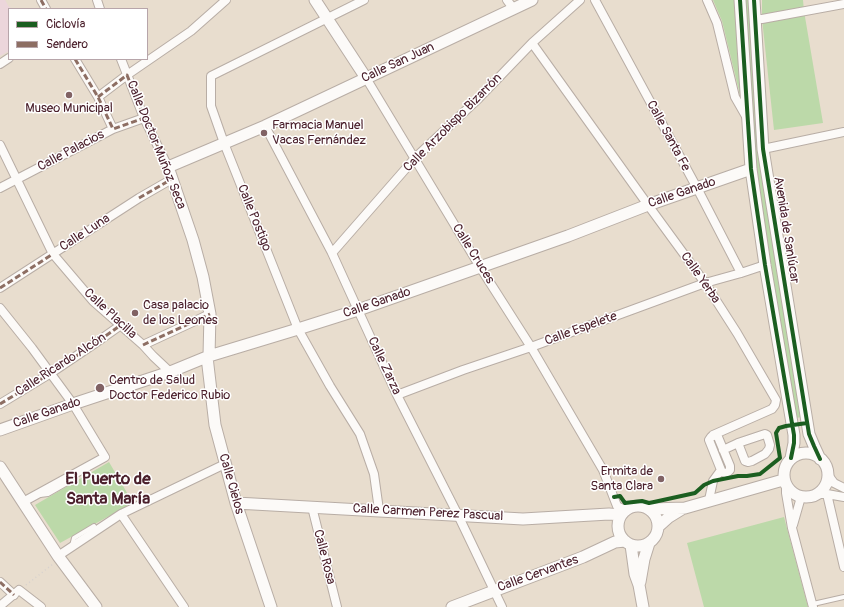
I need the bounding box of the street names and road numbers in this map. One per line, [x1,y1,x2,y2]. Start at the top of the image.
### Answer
street label: Calle San Juan [359,39,437,87]
street label: Calle Arzobispo Bizarrón [400,70,506,176]
street label: Calle Doctor Muñoz Seca [123,78,189,212]
street label: Calle Santa Fe [643,98,693,174]
street label: Calle Palacios [35,127,107,175]
street label: Calle Ganado [646,174,718,212]
street label: Avenida de Sanlúcar [770,175,802,285]
street label: Calle Postigo [234,182,274,254]
street label: Calle Luna [57,211,113,255]
street label: Calle Cruces [448,221,498,287]
street label: Calle Yerba [677,249,723,307]
street label: Calle Ganado [341,284,413,322]
street label: Calle Placilla [80,285,140,343]
street label: Calle Espelete [543,309,619,349]
street label: Calle Ricardo Alcón [13,330,109,400]
street label: Calle Zarza [364,335,404,397]
street label: Calle Ganado [11,394,83,432]
street label: Calle Cielos [215,452,247,516]
street label: Calle Carmen Perez Pascual [352,501,504,525]
street label: Calle Rosa [310,528,338,586]
street label: Calle Cervantes [496,552,580,596]

